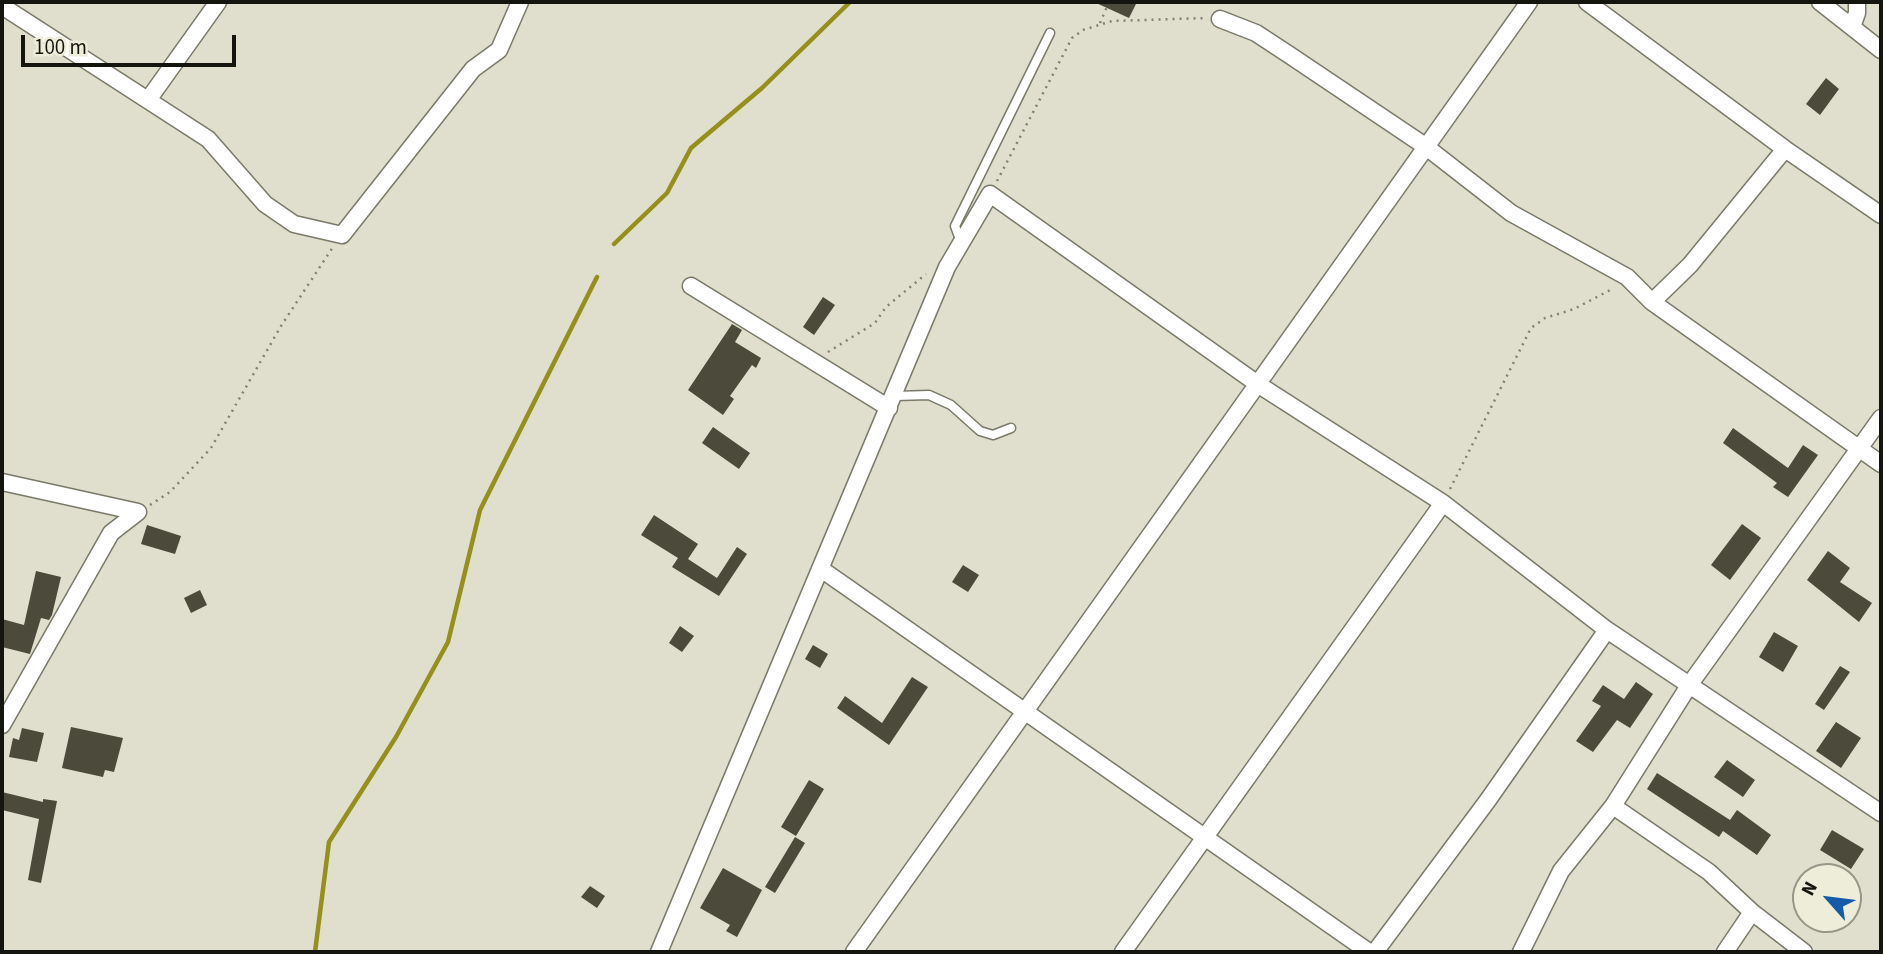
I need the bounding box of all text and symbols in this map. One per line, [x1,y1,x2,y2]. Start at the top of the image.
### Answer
scale bar [24,21,240,65]
text: 100 m [34,32,87,62]
north arrow [1792,863,1862,933]
text: N [1795,877,1825,901]

